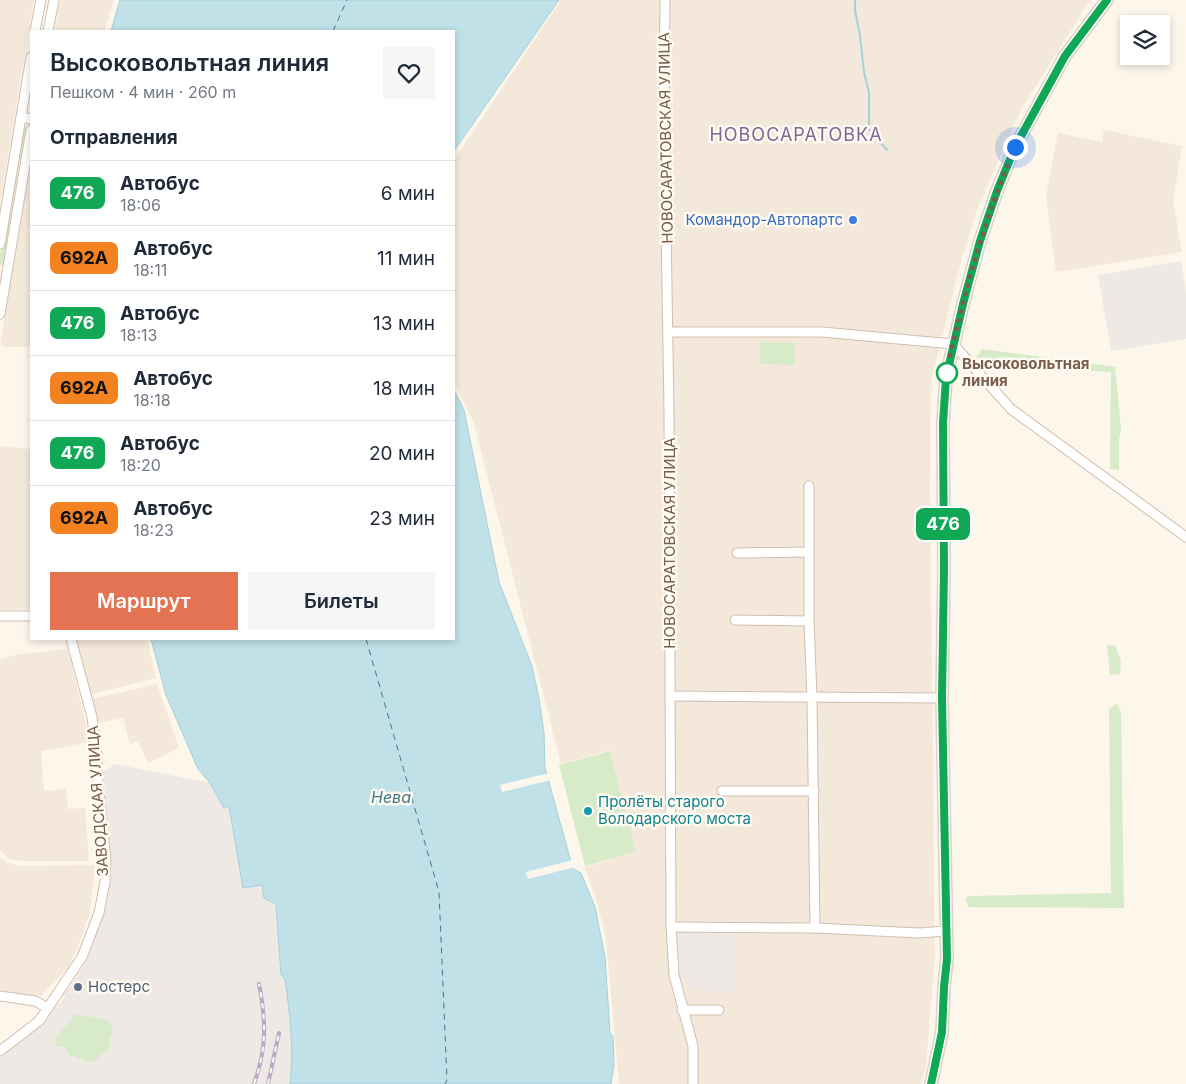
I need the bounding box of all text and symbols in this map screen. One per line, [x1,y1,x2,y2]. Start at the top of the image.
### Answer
map controls [1120,15,1170,65]
button: layers [1120,15,1170,65]
street label: НОВОСАРАТОВСКАЯ УЛИЦА [654,32,677,244]
button: heart [383,47,435,99]
text: Высоковольтная линия [50,48,329,77]
text: Пешком · 4 мин · 260 m [50,82,236,102]
district label: НОВОСАРАТОВКА [709,124,883,145]
text: Отправления [50,126,178,149]
your location [1003,135,1028,160]
text: Автобус [120,172,200,195]
text: 476 [60,182,95,203]
text: 6 мин [381,182,435,205]
text: 18:06 [120,195,161,215]
place label: Командор-Автопартс [685,210,843,229]
marker: Командор-Автопартс [847,214,859,226]
text: Автобус [133,237,213,260]
text: 692А [60,247,108,268]
text: 11 мин [377,247,435,270]
text: 18:11 [133,260,167,280]
text: Автобус [120,302,200,325]
text: 476 [60,312,95,333]
text: 13 мин [373,312,435,335]
text: 18:13 [120,325,157,345]
place label: Высоковольтная линия [962,354,1090,390]
marker: Высоковольтная линия [936,362,958,384]
text: Автобус [133,367,213,390]
text: 692А [60,377,108,398]
text: 18 мин [373,377,435,400]
text: 18:18 [133,390,171,410]
text: Автобус [120,432,200,455]
street label: НОВОСАРАТОВСКАЯ УЛИЦА [660,437,679,649]
text: 476 [60,442,95,463]
text: 20 мин [369,442,435,465]
text: 18:20 [120,455,161,475]
text: Автобус [133,497,213,520]
text: 692А [60,507,108,528]
text: 23 мин [369,507,435,530]
line badge: 476 [914,508,972,540]
text: 476 [926,513,960,534]
text: 18:23 [133,520,174,540]
button: Маршрут [50,572,238,630]
button: Билеты [248,572,435,630]
street label: ЗАВОДСКАЯ УЛИЦА [83,725,112,877]
water label: Нева [371,787,411,807]
place label: Пролёты старого Володарского моста [598,792,751,828]
marker: Пролёты старого Володарского моста [582,805,594,817]
place label: Ностерс [88,977,150,996]
marker: Ностерс [72,981,84,993]

